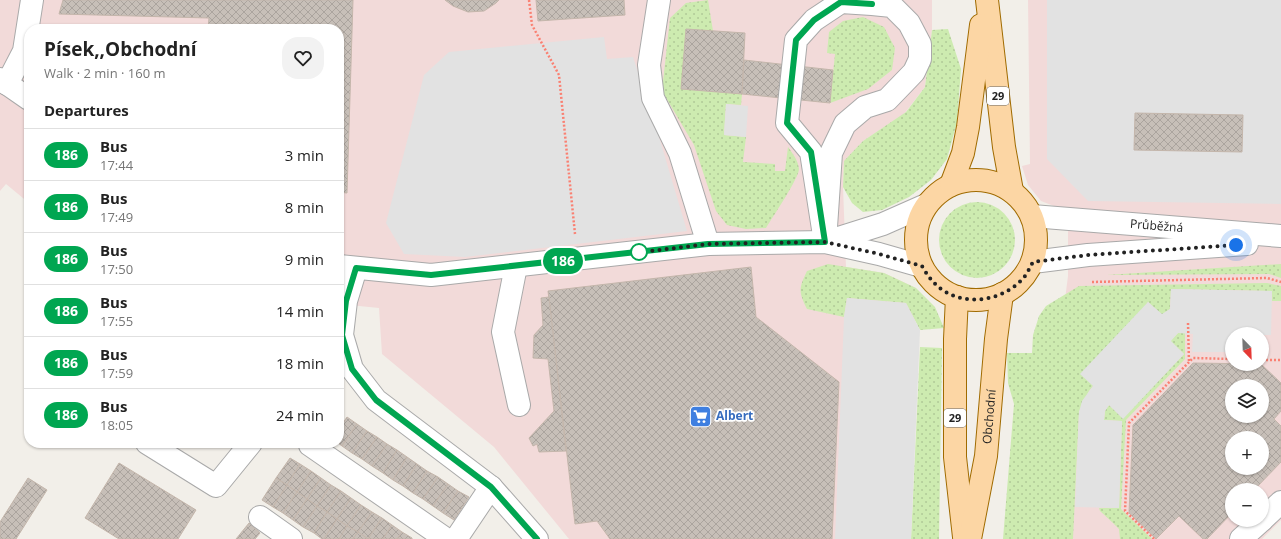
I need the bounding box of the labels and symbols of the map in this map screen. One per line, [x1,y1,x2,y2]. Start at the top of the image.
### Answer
road number: 29 [987,87,1009,105]
street label: Průběžná [1129,215,1184,236]
your location [1226,235,1246,255]
unlabelled marker [630,243,648,261]
line badge: 186 [540,248,586,274]
north arrow [1225,327,1269,371]
street label: Obchodní [978,388,1000,445]
supermarket icon: Albert [687,403,713,429]
place label: Albert [716,407,753,424]
road number: 29 [944,409,966,427]

